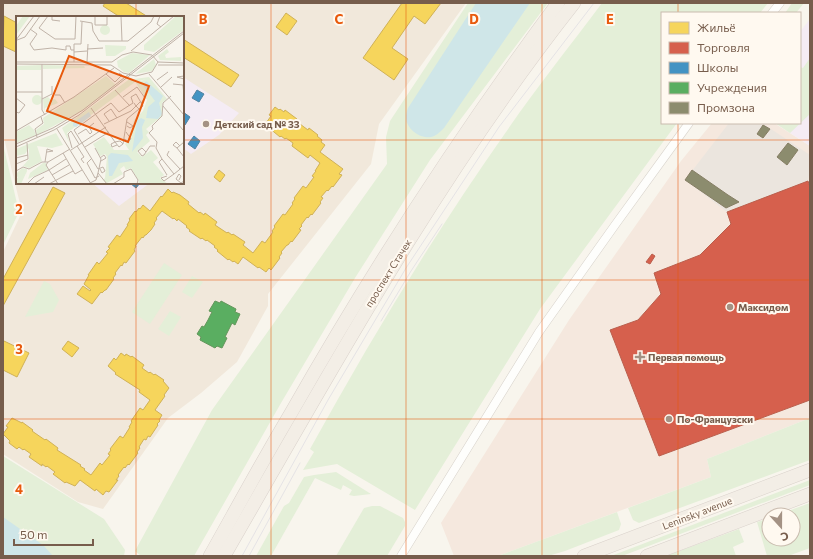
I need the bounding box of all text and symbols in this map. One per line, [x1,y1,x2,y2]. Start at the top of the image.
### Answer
text: B [199,11,208,27]
text: C [335,11,344,27]
text: D [469,11,479,27]
text: E [606,11,614,27]
legend [661,12,801,124]
inset map [16,16,184,184]
text: Жильё [697,20,736,34]
text: Торговля [697,40,750,54]
text: Школы [697,60,738,74]
text: Учреждения [697,80,767,94]
text: Промзона [697,100,755,114]
place label: Детский сад № 33 [214,118,300,130]
marker: Детский сад № 33 [201,119,211,129]
text: 2 [15,201,23,217]
street label: проспект Стачек [362,236,414,309]
place label: Максидом [738,301,789,313]
marker: Максидом [725,302,735,312]
text: 3 [15,341,23,357]
place label: Первая помощь [648,351,724,363]
marker: Первая помощь [635,352,645,362]
place label: По-Французски [677,413,753,425]
marker: По-Французски [664,414,674,424]
text: 4 [15,481,23,497]
street label: Leninsky avenue [660,494,734,532]
north arrow [761,507,801,547]
scale bar [14,521,93,547]
text: 50 m [20,527,48,541]
text: С [778,529,791,544]

